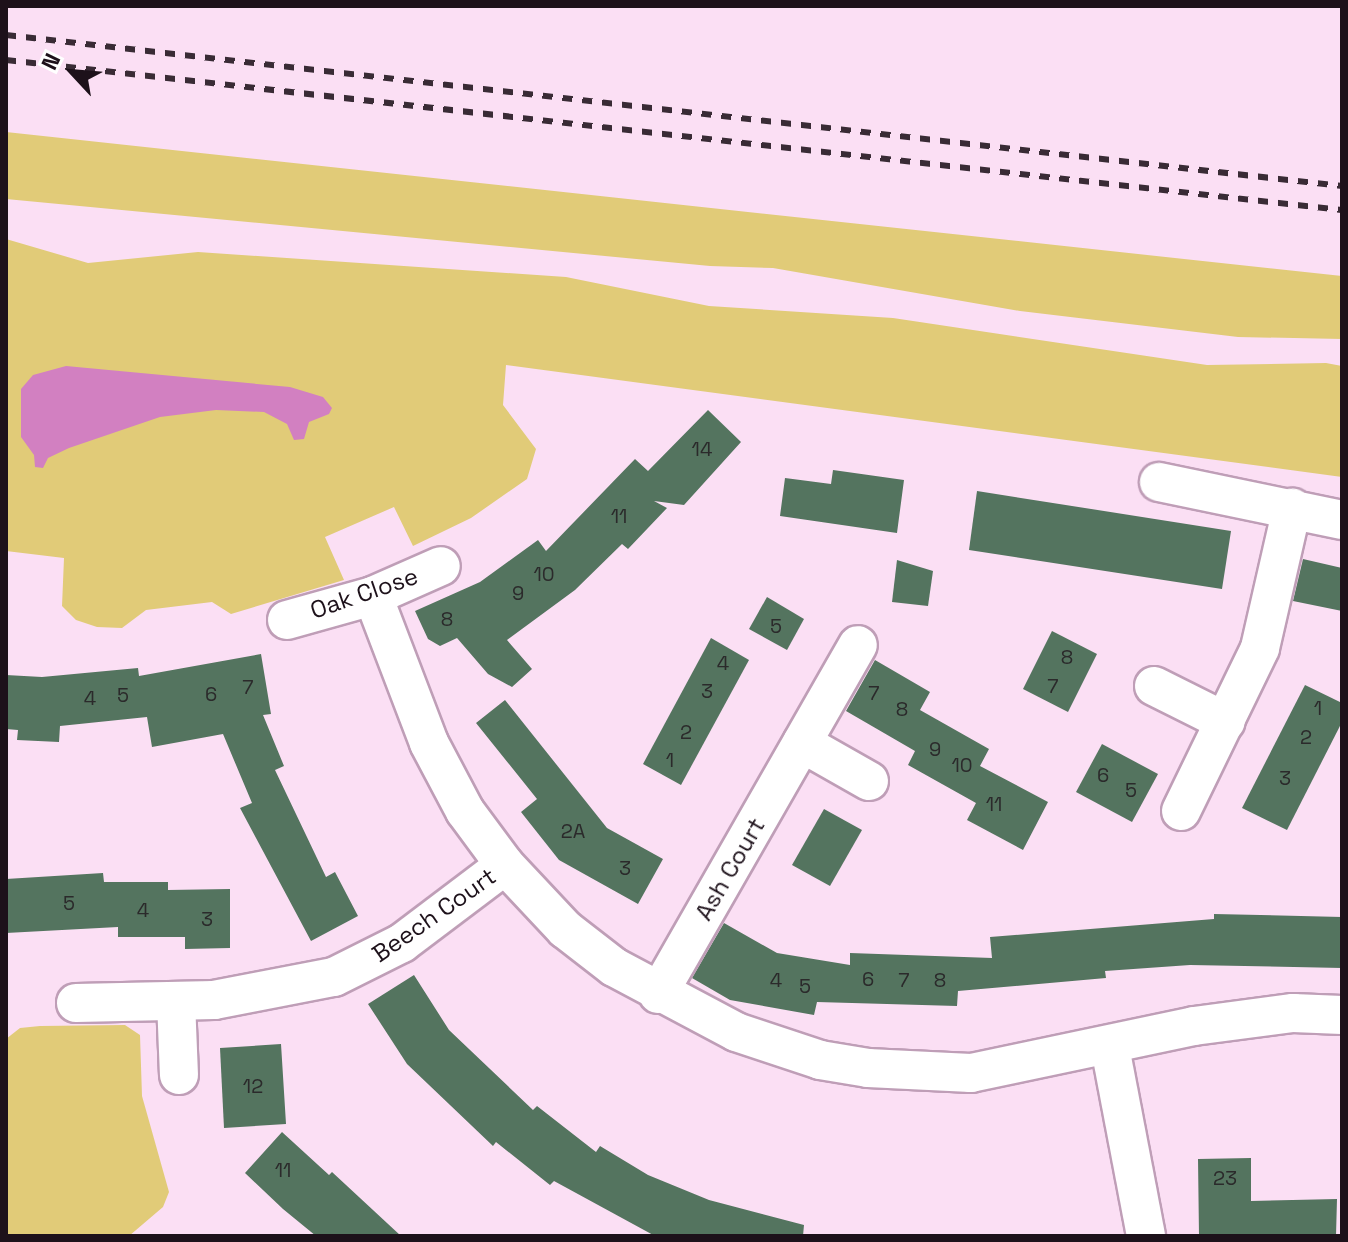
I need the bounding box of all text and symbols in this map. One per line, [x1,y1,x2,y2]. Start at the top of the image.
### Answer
north arrow [32,32,112,112]
text: N [35,49,66,74]
house number: 14 [692,437,712,461]
house number: 11 [611,504,627,528]
street label: Oak Close [306,561,422,625]
house number: 10 [533,562,555,586]
house number: 9 [512,581,524,605]
house number: 8 [441,607,453,631]
house number: 5 [770,614,782,638]
house number: 8 [1061,645,1073,669]
house number: 4 [717,651,729,675]
house number: 7 [1047,674,1059,698]
house number: 7 [242,675,254,699]
house number: 3 [701,679,713,703]
house number: 7 [868,681,880,705]
house number: 6 [205,682,217,706]
house number: 5 [117,683,129,707]
house number: 4 [84,686,96,710]
house number: 1 [1314,696,1322,720]
house number: 8 [896,697,908,721]
house number: 2 [680,720,692,744]
house number: 2 [1300,725,1312,749]
house number: 9 [929,737,941,761]
house number: 1 [666,748,674,772]
house number: 10 [951,753,973,777]
house number: 6 [1097,763,1109,787]
house number: 3 [1279,766,1291,790]
house number: 5 [1125,778,1137,802]
house number: 11 [986,792,1002,816]
street label: Ash Court [689,813,771,925]
house number: 2A [561,819,585,843]
house number: 3 [619,856,631,880]
street label: Beech Court [367,862,501,968]
house number: 5 [63,891,75,915]
house number: 4 [137,898,149,922]
house number: 3 [201,907,213,931]
house number: 6 [862,967,874,991]
house number: 4 [770,968,782,992]
house number: 7 [898,968,910,992]
house number: 8 [934,968,946,992]
house number: 5 [799,974,811,998]
house number: 12 [243,1074,263,1098]
house number: 11 [275,1158,291,1182]
house number: 23 [1213,1166,1237,1190]

